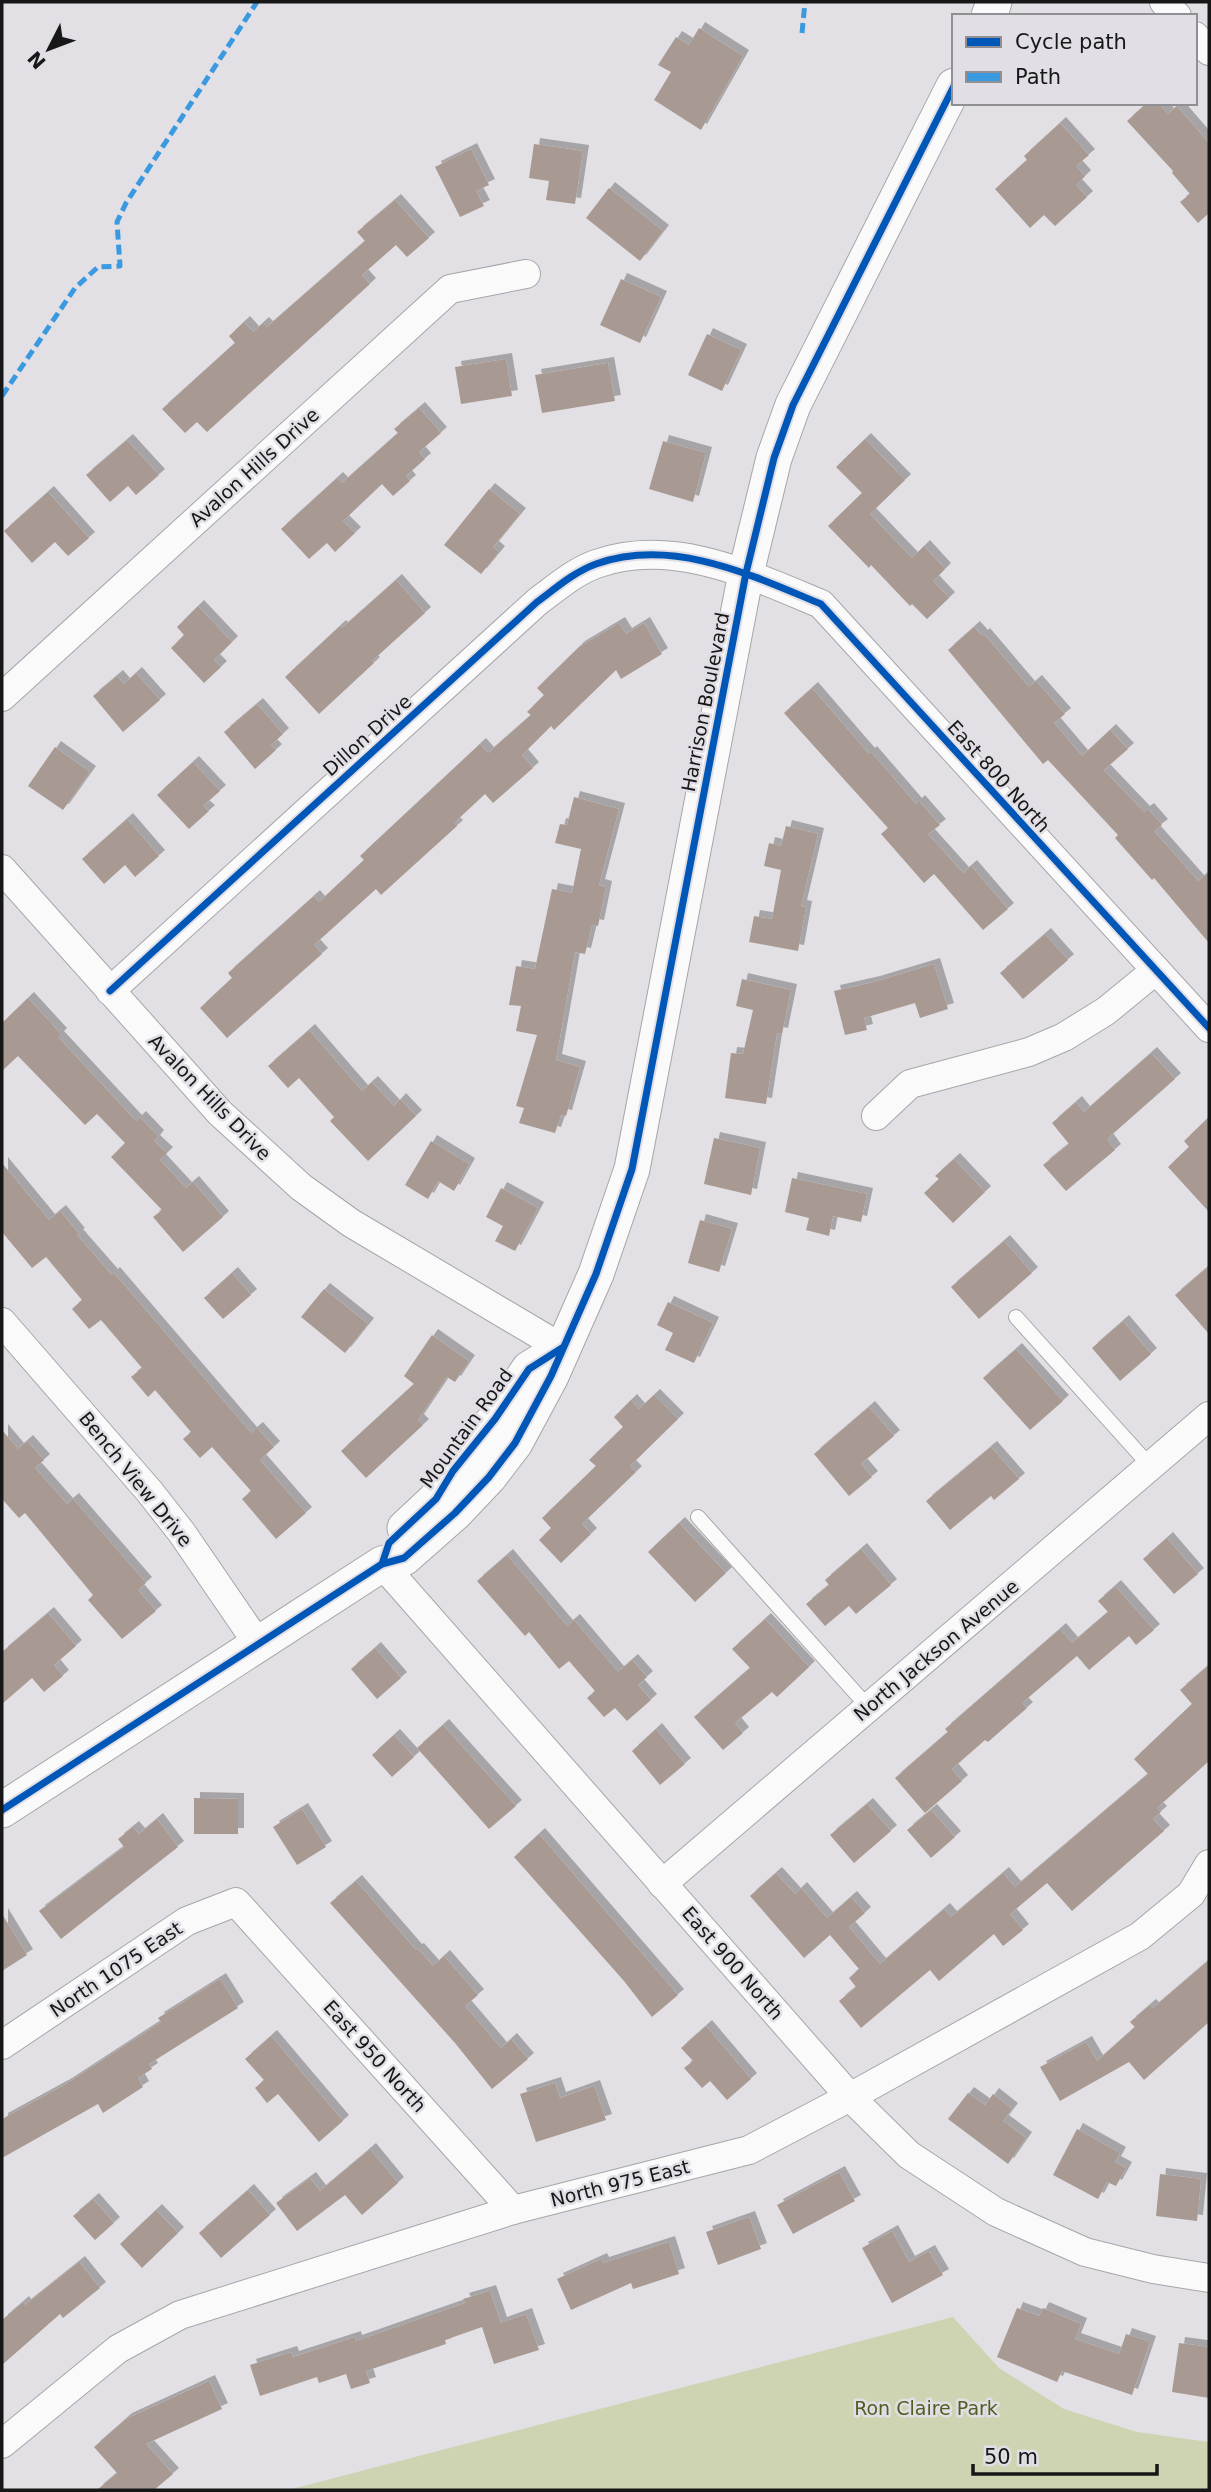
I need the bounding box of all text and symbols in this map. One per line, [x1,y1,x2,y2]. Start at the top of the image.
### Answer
north arrow [14,14,84,84]
legend [952,14,1197,105]
text: Cycle path [1015,30,1127,54]
text: N [23,47,50,74]
text: Path [1015,65,1061,89]
street label: Avalon Hills Drive [185,403,323,531]
street label: Harrison Boulevard [677,610,733,794]
street label: Dillon Drive [318,690,416,780]
street label: East 800 North [943,716,1055,836]
street label: Avalon Hills Drive [144,1029,276,1165]
street label: Mountain Road [415,1364,517,1492]
street label: Bench View Drive [75,1407,197,1551]
street label: North Jackson Avenue [849,1575,1023,1725]
street label: East 900 North [678,1902,788,2024]
street label: North 1075 East [46,1917,186,2021]
street label: East 950 North [319,1996,431,2116]
street label: North 975 East [548,2155,692,2211]
park label: Ron Claire Park [854,2397,998,2419]
scale bar [973,2432,1157,2476]
text: 50 m [984,2445,1038,2469]

